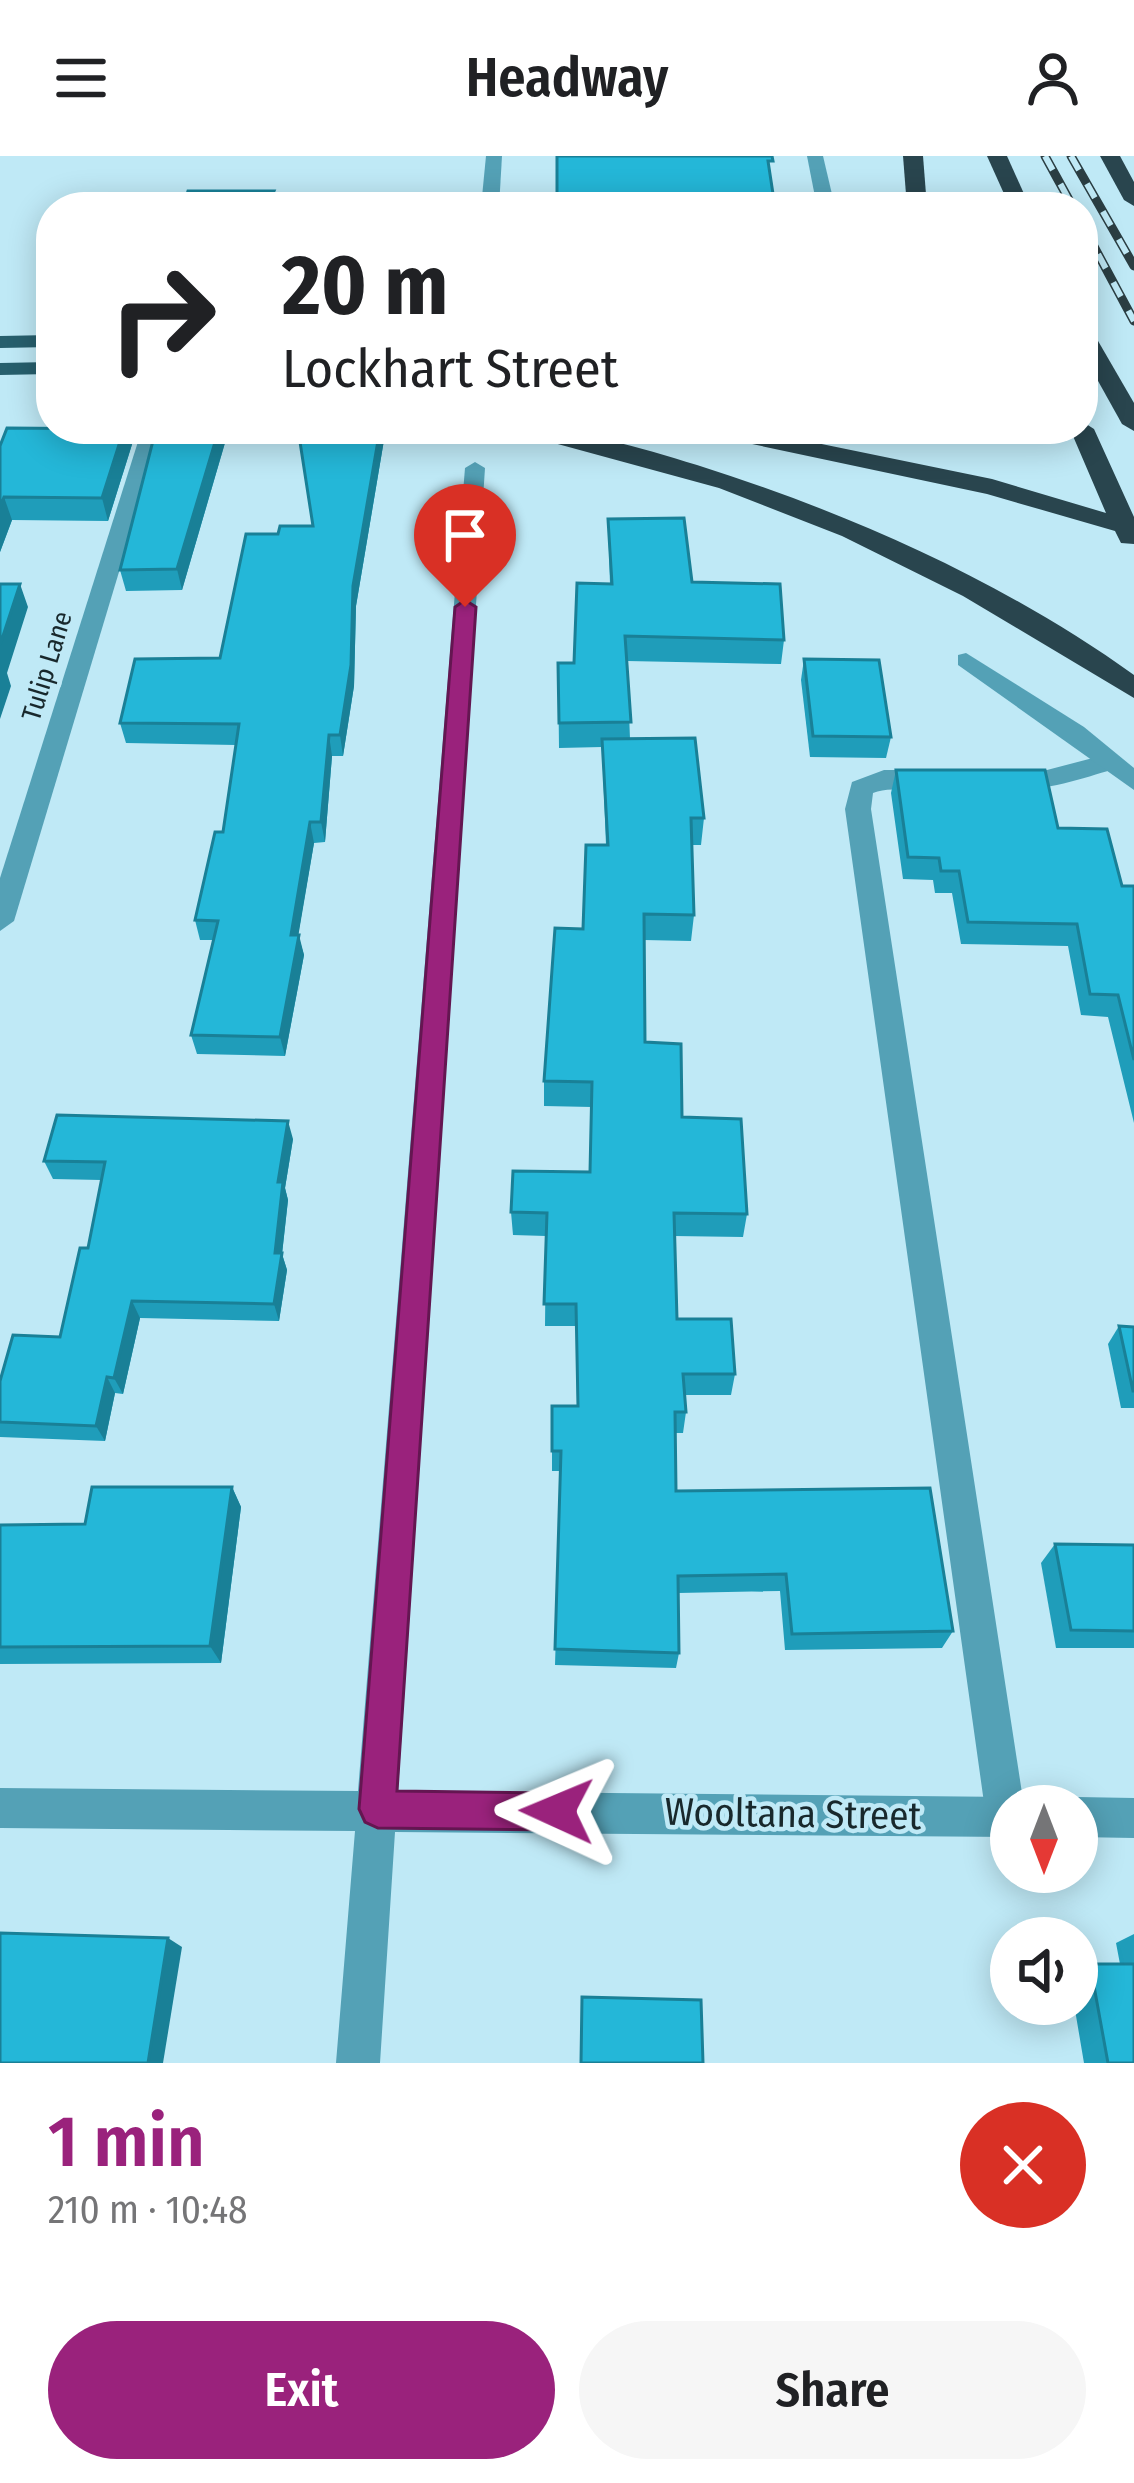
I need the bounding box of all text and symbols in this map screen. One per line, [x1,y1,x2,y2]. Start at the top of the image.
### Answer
icon: menu [48,45,114,111]
icon: person [1020,45,1086,111]
text: Headway [466,46,668,110]
text: 20 m [282,235,448,336]
icon: right [84,240,240,396]
text: Lockhart Street [282,337,618,401]
pin [414,484,516,607]
icon: arrive [432,502,498,568]
street label: Tulip Lane [15,607,79,725]
position arrow [494,1748,620,1874]
north arrow [990,1785,1098,1893]
map controls [990,1785,1098,2025]
street label: Wooltana Street [664,1789,922,1839]
button: sound [990,1917,1098,2025]
text: 1 min [48,2099,205,2185]
button: close [960,2102,1086,2228]
text: 210 m · 10:48 [48,2187,248,2233]
button: Exit [48,2321,555,2459]
button: Share [579,2321,1086,2459]

